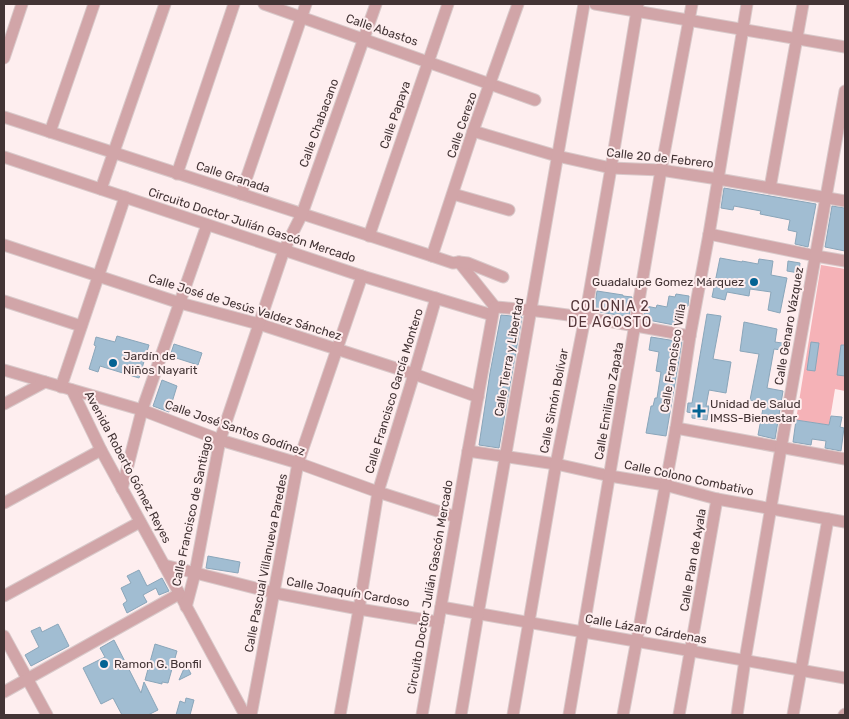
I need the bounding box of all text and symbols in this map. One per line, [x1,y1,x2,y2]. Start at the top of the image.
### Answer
street label: Calle Abastos [344,11,420,49]
street label: Calle Chabacano [296,77,342,169]
street label: Calle Papaya [377,79,413,151]
street label: Calle Cerezo [444,90,480,160]
street label: Calle 20 de Febrero [606,145,714,171]
street label: Calle Granada [194,158,272,196]
street label: Circuito Doctor Julián Gascón Mercado [147,185,358,265]
street label: Calle Genaro Vázquez [772,266,806,386]
street label: Calle José de Jesús Valdez Sánchez [147,271,343,343]
place label: Guadalupe Gomez Márquez [592,275,744,289]
marker: Guadalupe Gomez Márquez [748,276,760,288]
street label: Calle Tierra y Libertad [492,296,526,418]
district label: COLONIA 2 DE AGOSTO [568,298,652,331]
street label: Calle Francisco Villa [657,302,689,414]
street label: Calle Francisco García Montero [362,307,426,475]
street label: Calle Emiliano Zapata [592,341,626,461]
street label: Calle Simón Bolívar [537,347,571,455]
place label: Jardín de Niños Nayarit [123,349,198,377]
marker: Jardín de Niños Nayarit [107,357,119,369]
street label: Avenida Roberto Gómez Reyes [82,389,174,545]
street label: Calle José Santos Godínez [163,397,307,459]
place label: Unidad de Salud IMSS-Bienestar [710,397,801,425]
marker: Unidad de Salud IMSS-Bienestar [692,404,706,418]
street label: Calle Francisco de Santiago [169,434,215,588]
street label: Calle Colono Combativo [623,457,755,499]
street label: Calle Pascual Villanueva Paredes [242,472,290,654]
street label: Circuito Doctor Julián Gascón Mercado [404,479,456,695]
street label: Calle Plan de Ayala [677,507,709,613]
street label: Calle Joaquín Cardoso [285,574,411,610]
street label: Calle Lázaro Cárdenas [584,611,708,647]
place label: Ramon G. Bonfil [114,657,202,671]
marker: Ramon G. Bonfil [98,658,110,670]

